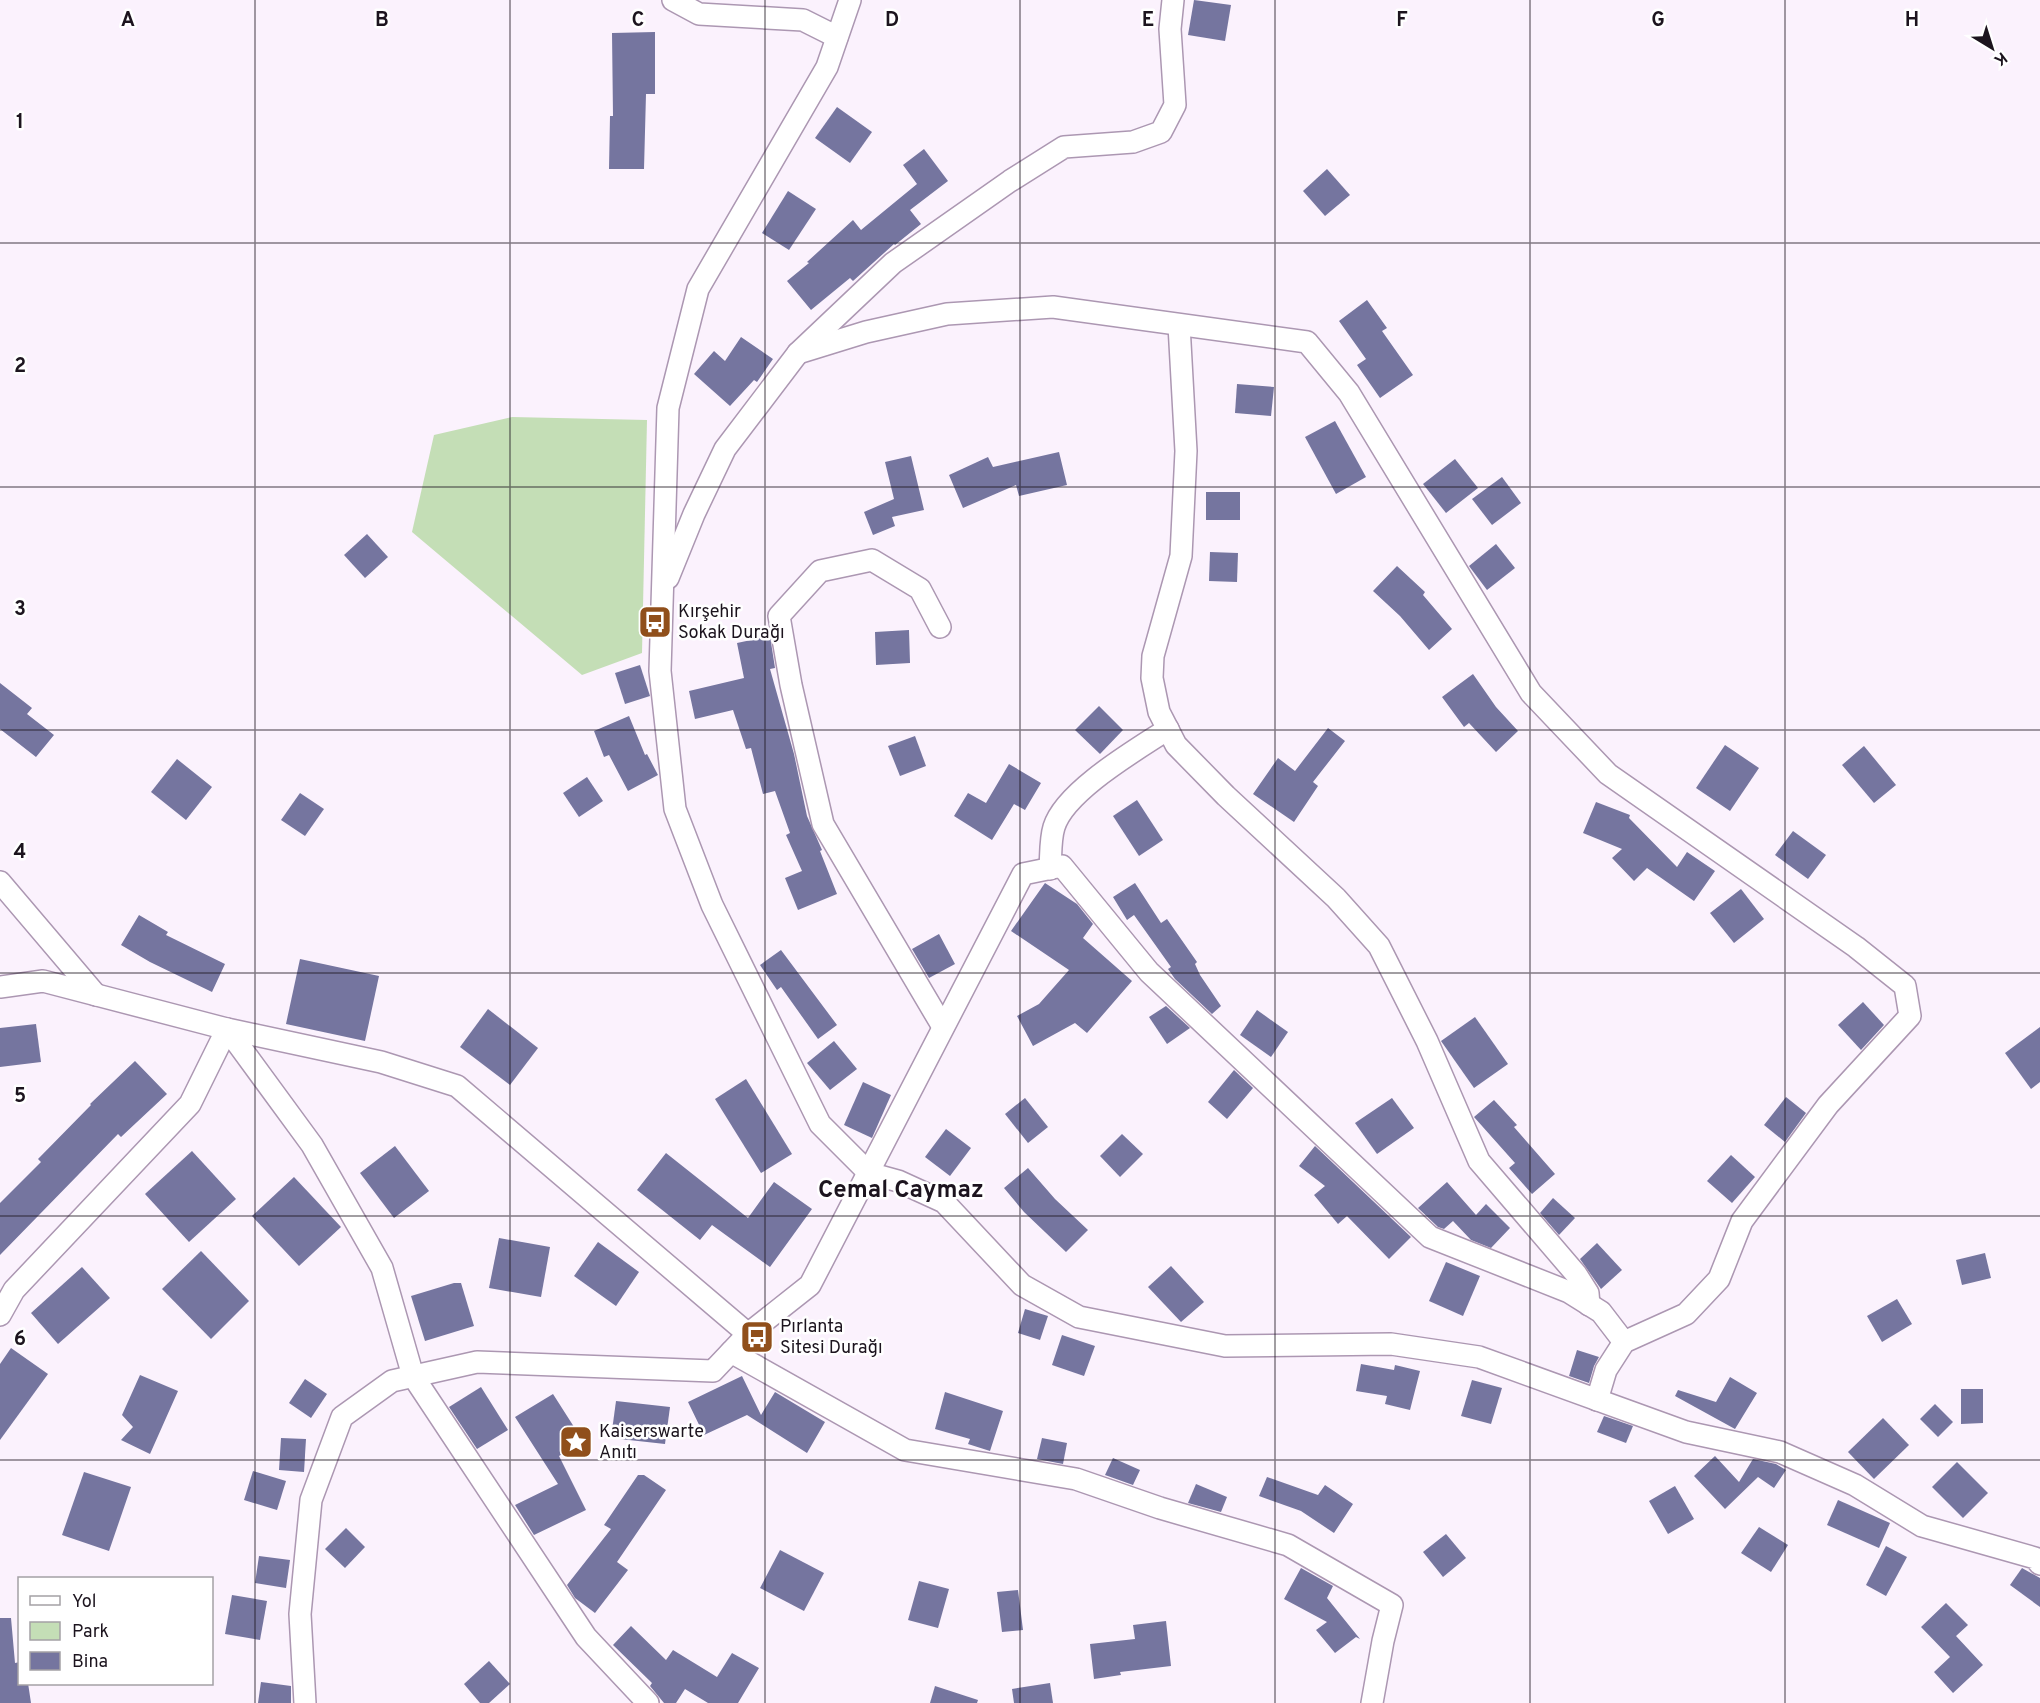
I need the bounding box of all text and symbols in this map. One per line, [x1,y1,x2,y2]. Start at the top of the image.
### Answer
text: A [121,8,135,34]
text: B [375,8,389,34]
text: C [632,8,644,34]
text: D [885,8,899,34]
text: E [1142,8,1154,34]
text: F [1396,8,1408,34]
text: G [1651,8,1665,34]
text: H [1905,8,1919,34]
north arrow [1962,18,2022,78]
text: K [1989,47,2011,70]
text: 1 [16,110,24,136]
text: 2 [14,354,26,380]
text: 3 [14,597,26,623]
place label: Kırşehir Sokak Durağı [678,601,785,645]
bus stop icon: Kırşehir Sokak Durağı [637,604,673,640]
text: 4 [14,840,26,866]
text: 5 [14,1084,26,1110]
district label: Cemal Caymaz [818,1176,984,1206]
place label: Pırlanta Sitesi Durağı [780,1316,882,1360]
bus stop icon: Pırlanta Sitesi Durağı [739,1319,775,1355]
text: 6 [14,1327,26,1353]
place label: Kaiserswarte Anıtı [599,1421,704,1465]
place icon: Kaiserswarte Anıtı [558,1424,594,1460]
legend [18,1577,213,1685]
text: Yol [72,1591,97,1614]
text: Park [72,1621,109,1644]
text: Bina [72,1651,108,1674]

